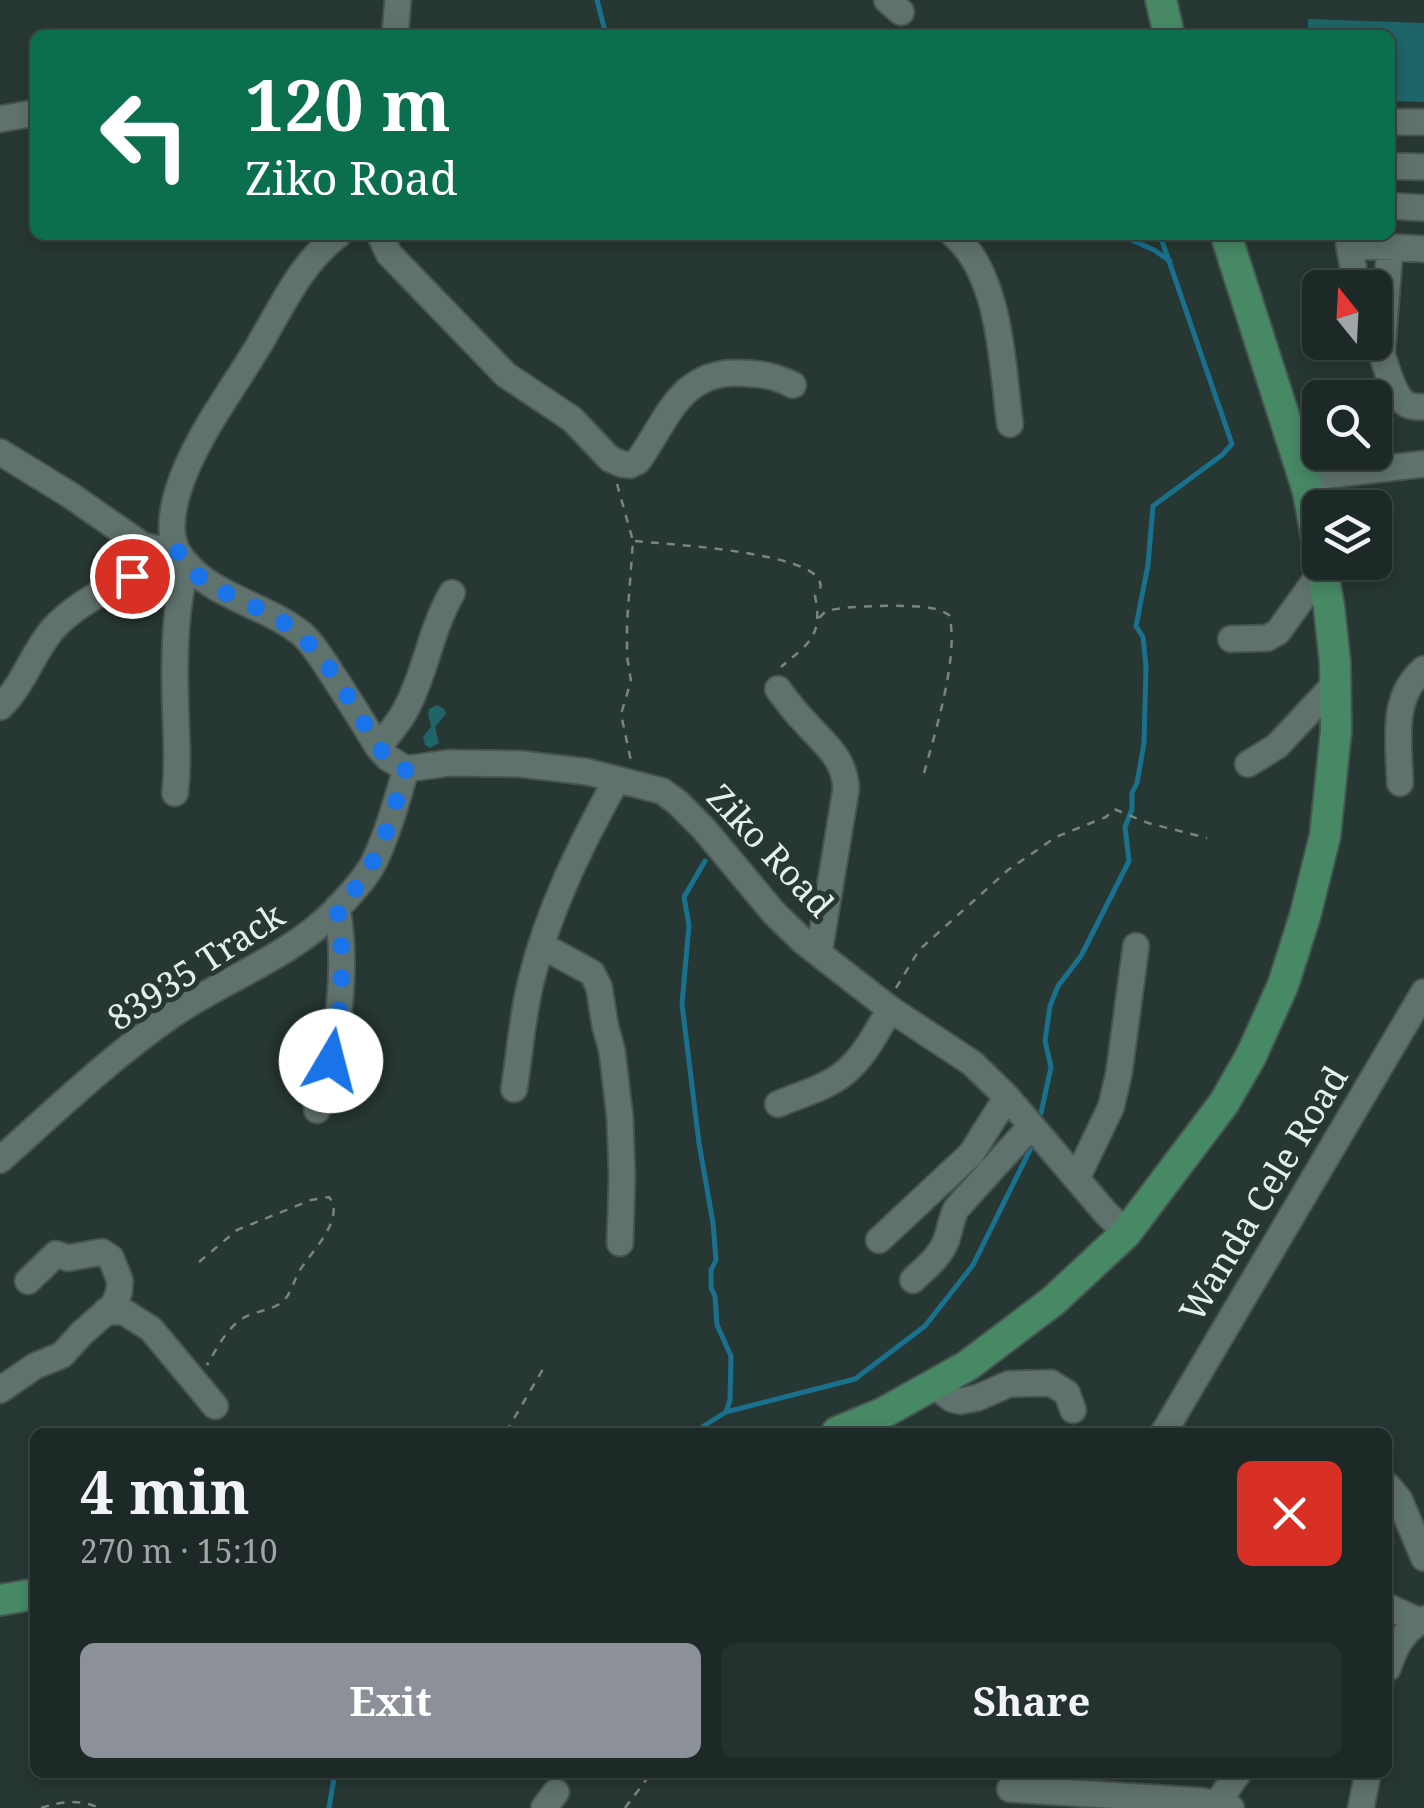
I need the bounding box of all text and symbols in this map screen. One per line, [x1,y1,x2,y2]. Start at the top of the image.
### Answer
text: 120 m [245,56,451,152]
icon: left [80,70,210,200]
text: Ziko Road [245,147,458,208]
north arrow [1302,270,1392,360]
map controls [1302,270,1392,580]
button: search [1302,380,1392,470]
button: layers [1302,490,1392,580]
pin [90,534,175,619]
icon: arrive [105,549,160,604]
street label: Ziko Road [698,773,845,926]
street label: 83935 Track [98,891,293,1040]
position arrow [279,1009,383,1113]
street label: Wanda Cele Road [1168,1057,1358,1330]
text: 4 min [80,1450,250,1532]
button: close [1237,1461,1342,1566]
text: 270 m · 15:10 [80,1529,278,1572]
button: Exit [80,1643,701,1758]
button: Share [721,1643,1342,1758]

